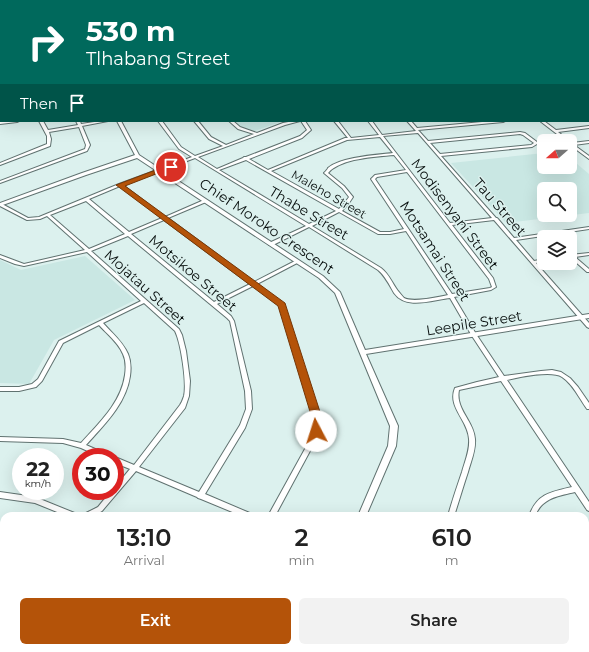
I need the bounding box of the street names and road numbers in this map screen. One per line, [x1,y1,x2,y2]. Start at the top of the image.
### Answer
street label: Modisenyani Street [407,155,503,273]
street label: Maleho Street [289,166,369,222]
street label: Chief Moroko Crescent [196,174,338,278]
street label: Tau Street [470,174,530,240]
street label: Thabe Street [266,182,352,244]
street label: Motsamai Street [396,198,474,305]
street label: Motsikoe Street [145,231,241,315]
street label: Mojatau Street [101,246,190,328]
street label: Leepile Street [425,307,523,339]

